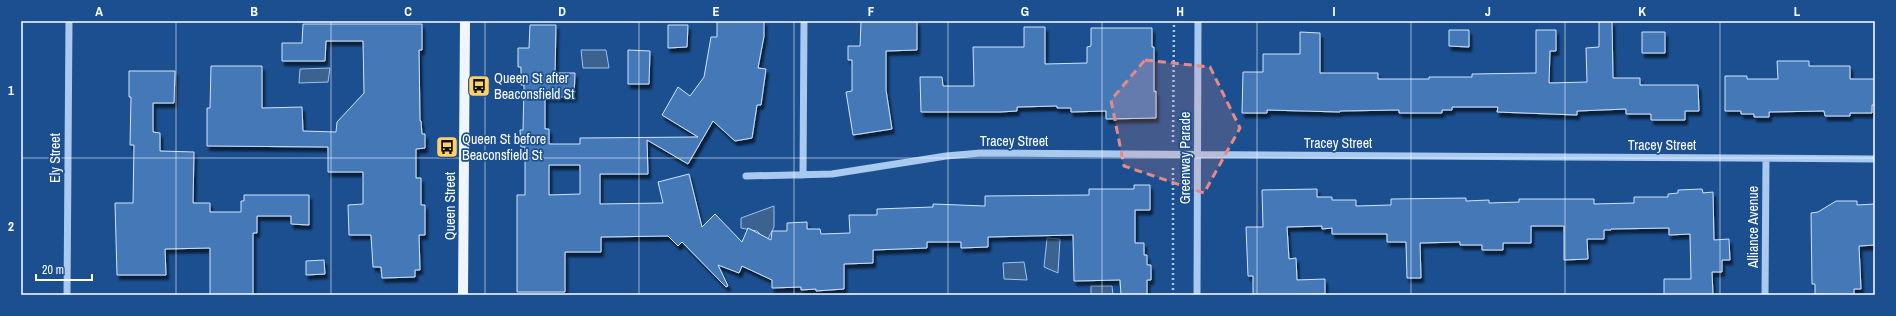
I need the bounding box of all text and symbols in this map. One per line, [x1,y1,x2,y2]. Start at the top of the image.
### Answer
text: A [95,3,103,20]
text: B [250,3,258,20]
text: C [404,3,412,20]
text: D [558,3,566,20]
text: E [712,3,720,20]
text: F [868,3,875,20]
text: G [1021,3,1029,20]
text: H [1176,3,1184,20]
text: I [1333,3,1336,20]
text: J [1485,3,1491,20]
text: K [1638,3,1646,20]
text: L [1794,3,1801,20]
place label: Queen St after Beaconsfield St [494,69,574,103]
bus stop icon: Queen St after Beaconsfield St [466,73,492,99]
text: 1 [8,82,14,99]
street label: Greenway Parade [1176,112,1194,204]
place label: Queen St before Beaconsfield St [462,130,546,164]
street label: Tracey Street [980,132,1048,150]
street label: Ely Street [46,133,64,183]
bus stop icon: Queen St before Beaconsfield St [434,134,460,160]
street label: Tracey Street [1304,134,1372,152]
street label: Tracey Street [1628,136,1696,154]
street label: Queen Street [441,172,459,240]
street label: Alliance Avenue [1744,186,1762,269]
text: 2 [8,218,14,235]
scale bar [36,256,92,282]
text: 20 m [42,262,64,278]

